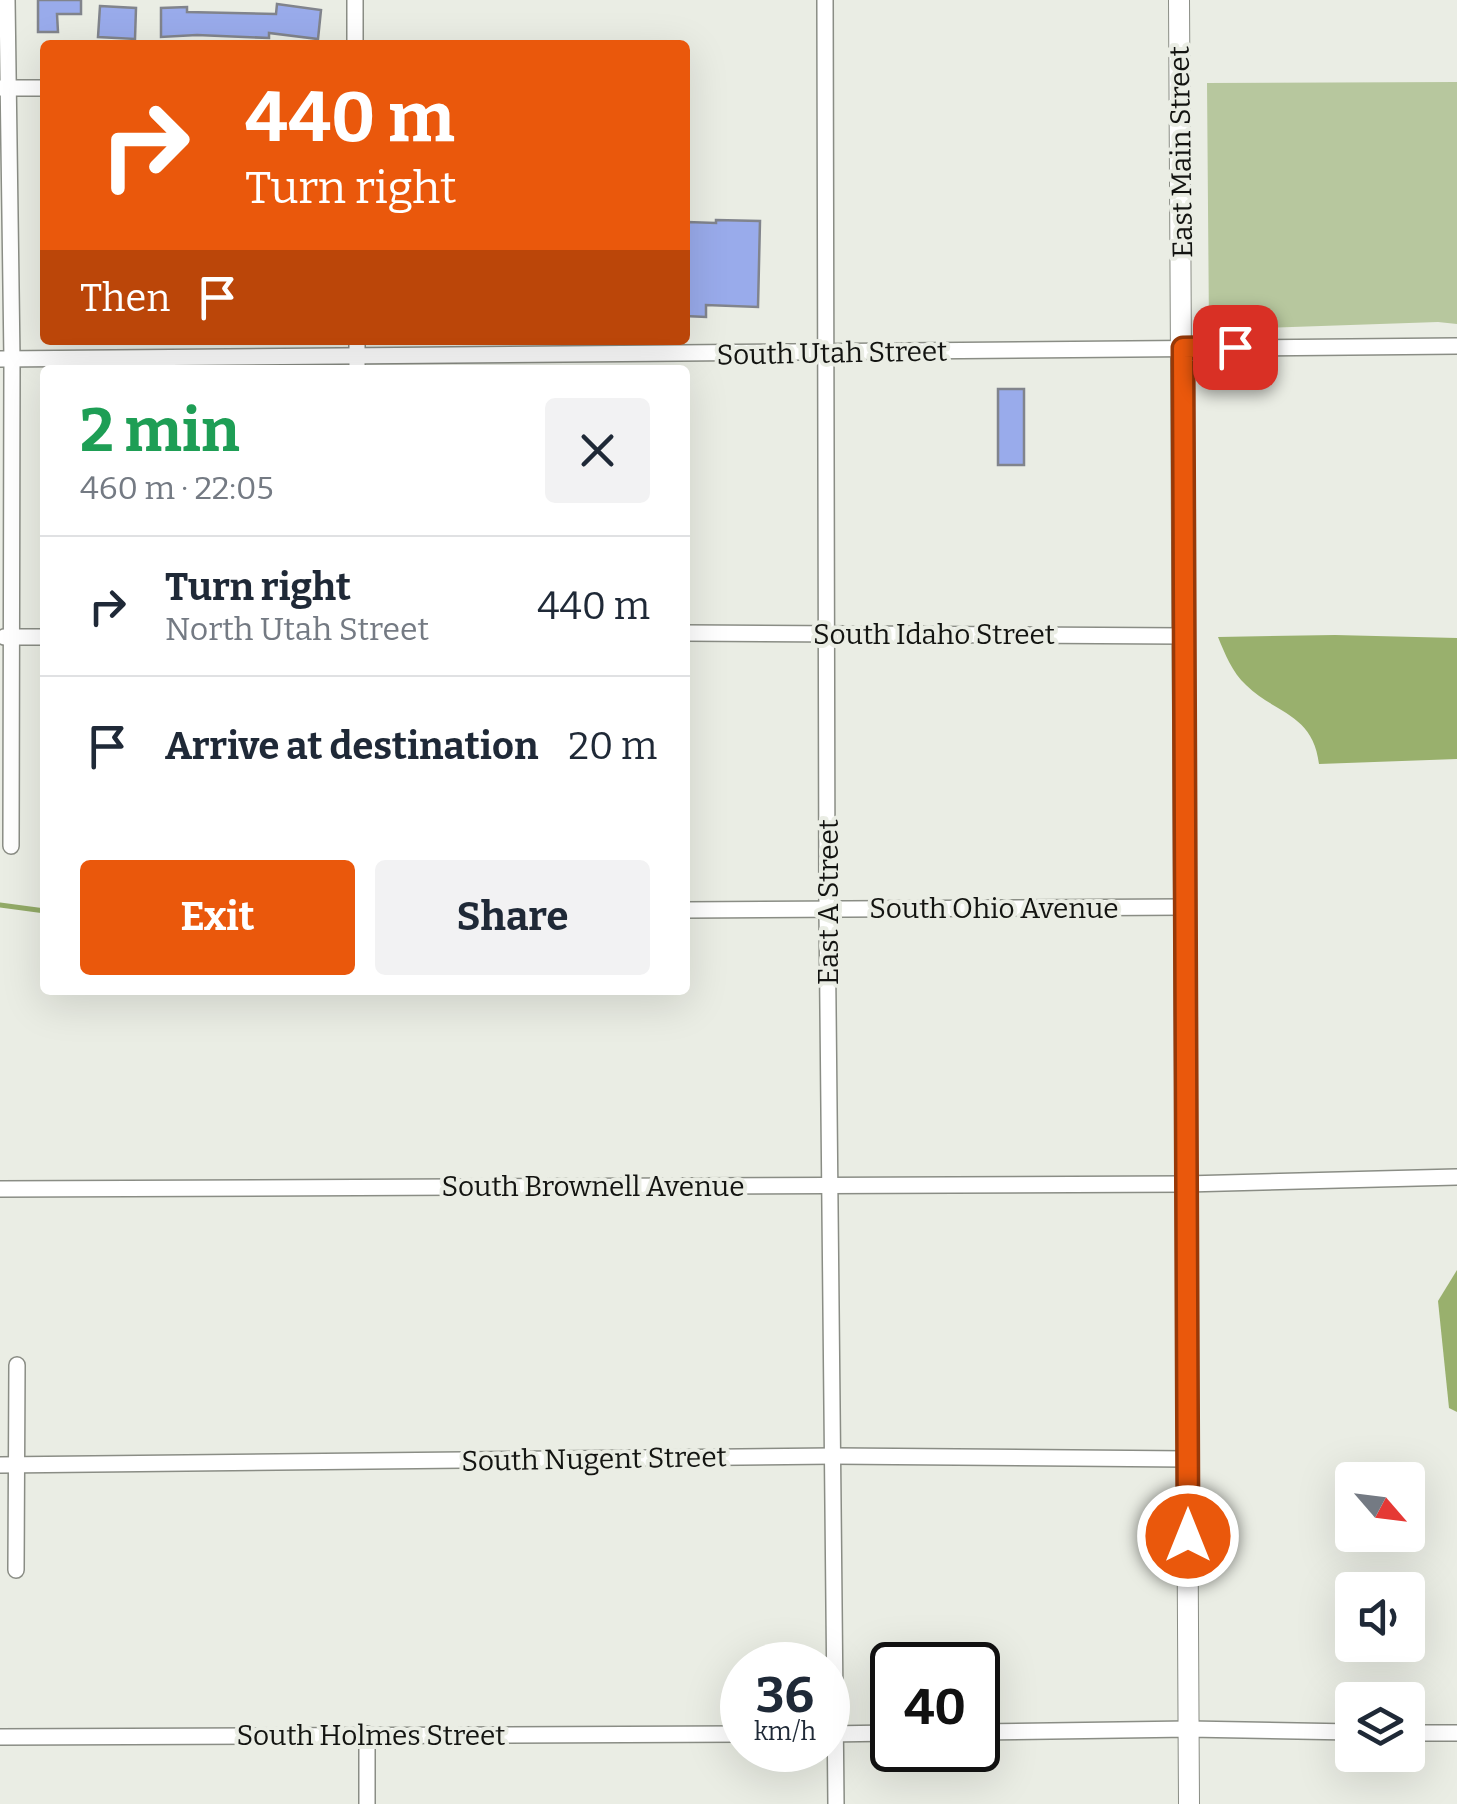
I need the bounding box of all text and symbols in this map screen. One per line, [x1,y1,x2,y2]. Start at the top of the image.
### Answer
street label: East Main Street [1163,46,1199,258]
text: 440 m [245,76,455,160]
icon: right [80,80,210,210]
text: Turn right [245,161,457,215]
icon: arrive [190,270,245,325]
text: Then [80,275,170,321]
pin [1193,305,1278,390]
icon: arrive [1208,320,1263,375]
street label: South Utah Street [716,334,948,372]
text: 2 min [80,395,240,467]
button: close [545,398,650,503]
text: 460 m · 22:05 [80,469,274,507]
text: Turn right [165,564,351,610]
icon: right [80,579,135,634]
text: 440 m [537,583,650,629]
text: North Utah Street [165,610,429,648]
street label: South Idaho Street [813,618,1055,651]
icon: arrive [80,719,135,774]
text: Arrive at destination [165,723,538,769]
text: 20 m [568,723,657,769]
street label: East A Street [812,819,845,985]
button: Exit [80,860,355,975]
button: Share [375,860,650,975]
street label: South Ohio Avenue [869,892,1119,925]
street label: South Brownell Avenue [442,1170,744,1203]
street label: South Nugent Street [461,1440,727,1478]
north arrow [1335,1462,1425,1552]
map controls [1335,1462,1425,1772]
position arrow [1136,1484,1240,1588]
button: sound [1335,1572,1425,1662]
speed limit sign: 40 [870,1642,1000,1772]
text: 36 [756,1665,814,1725]
button: layers [1335,1682,1425,1772]
text: km/h [754,1717,816,1747]
street label: South Holmes Street [237,1719,505,1752]

